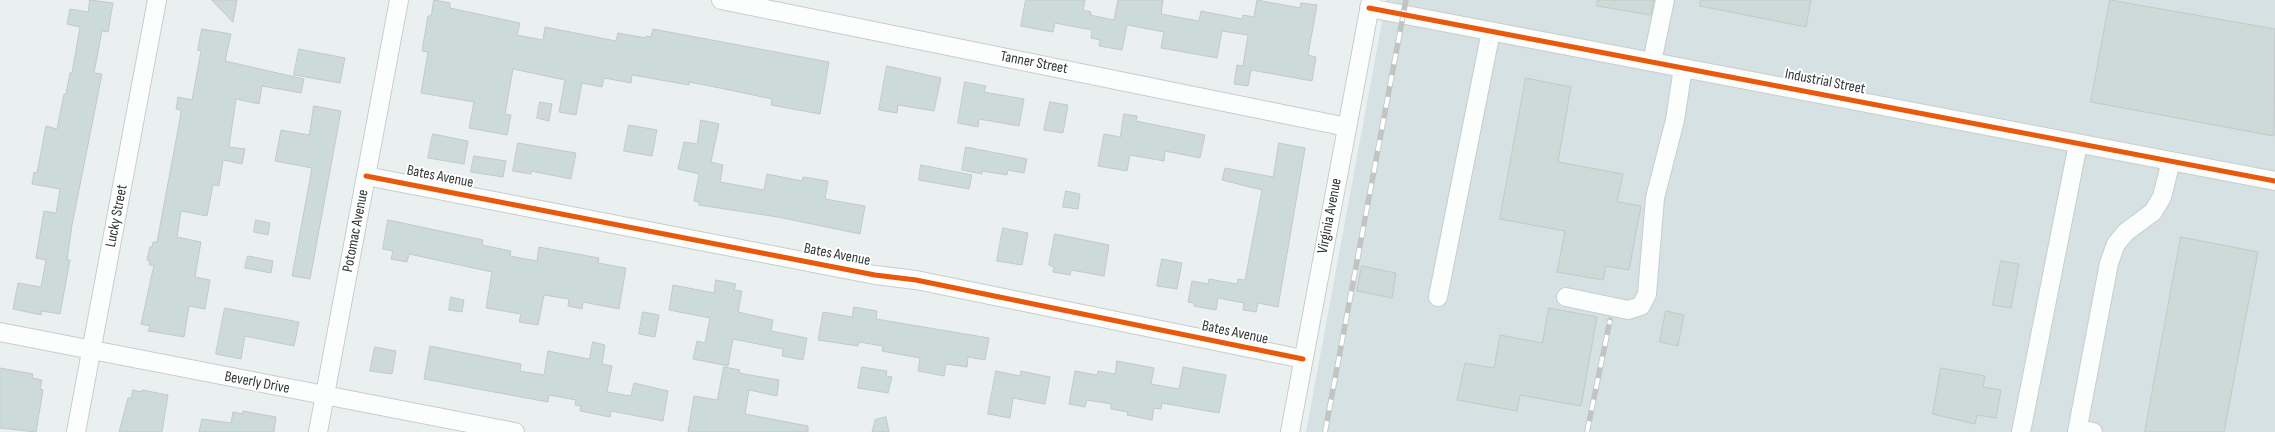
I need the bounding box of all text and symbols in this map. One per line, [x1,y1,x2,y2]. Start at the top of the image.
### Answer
street label: Tanner Street [999,48,1069,78]
street label: Industrial Street [1783,65,1867,99]
street label: Bates Avenue [405,162,475,192]
street label: Virginia Avenue [1314,177,1346,255]
street label: Lucky Street [102,183,132,249]
street label: Potomac Avenue [339,188,373,274]
street label: Bates Avenue [802,240,872,270]
street label: Bates Avenue [1200,317,1270,349]
street label: Beverly Drive [223,368,291,398]

